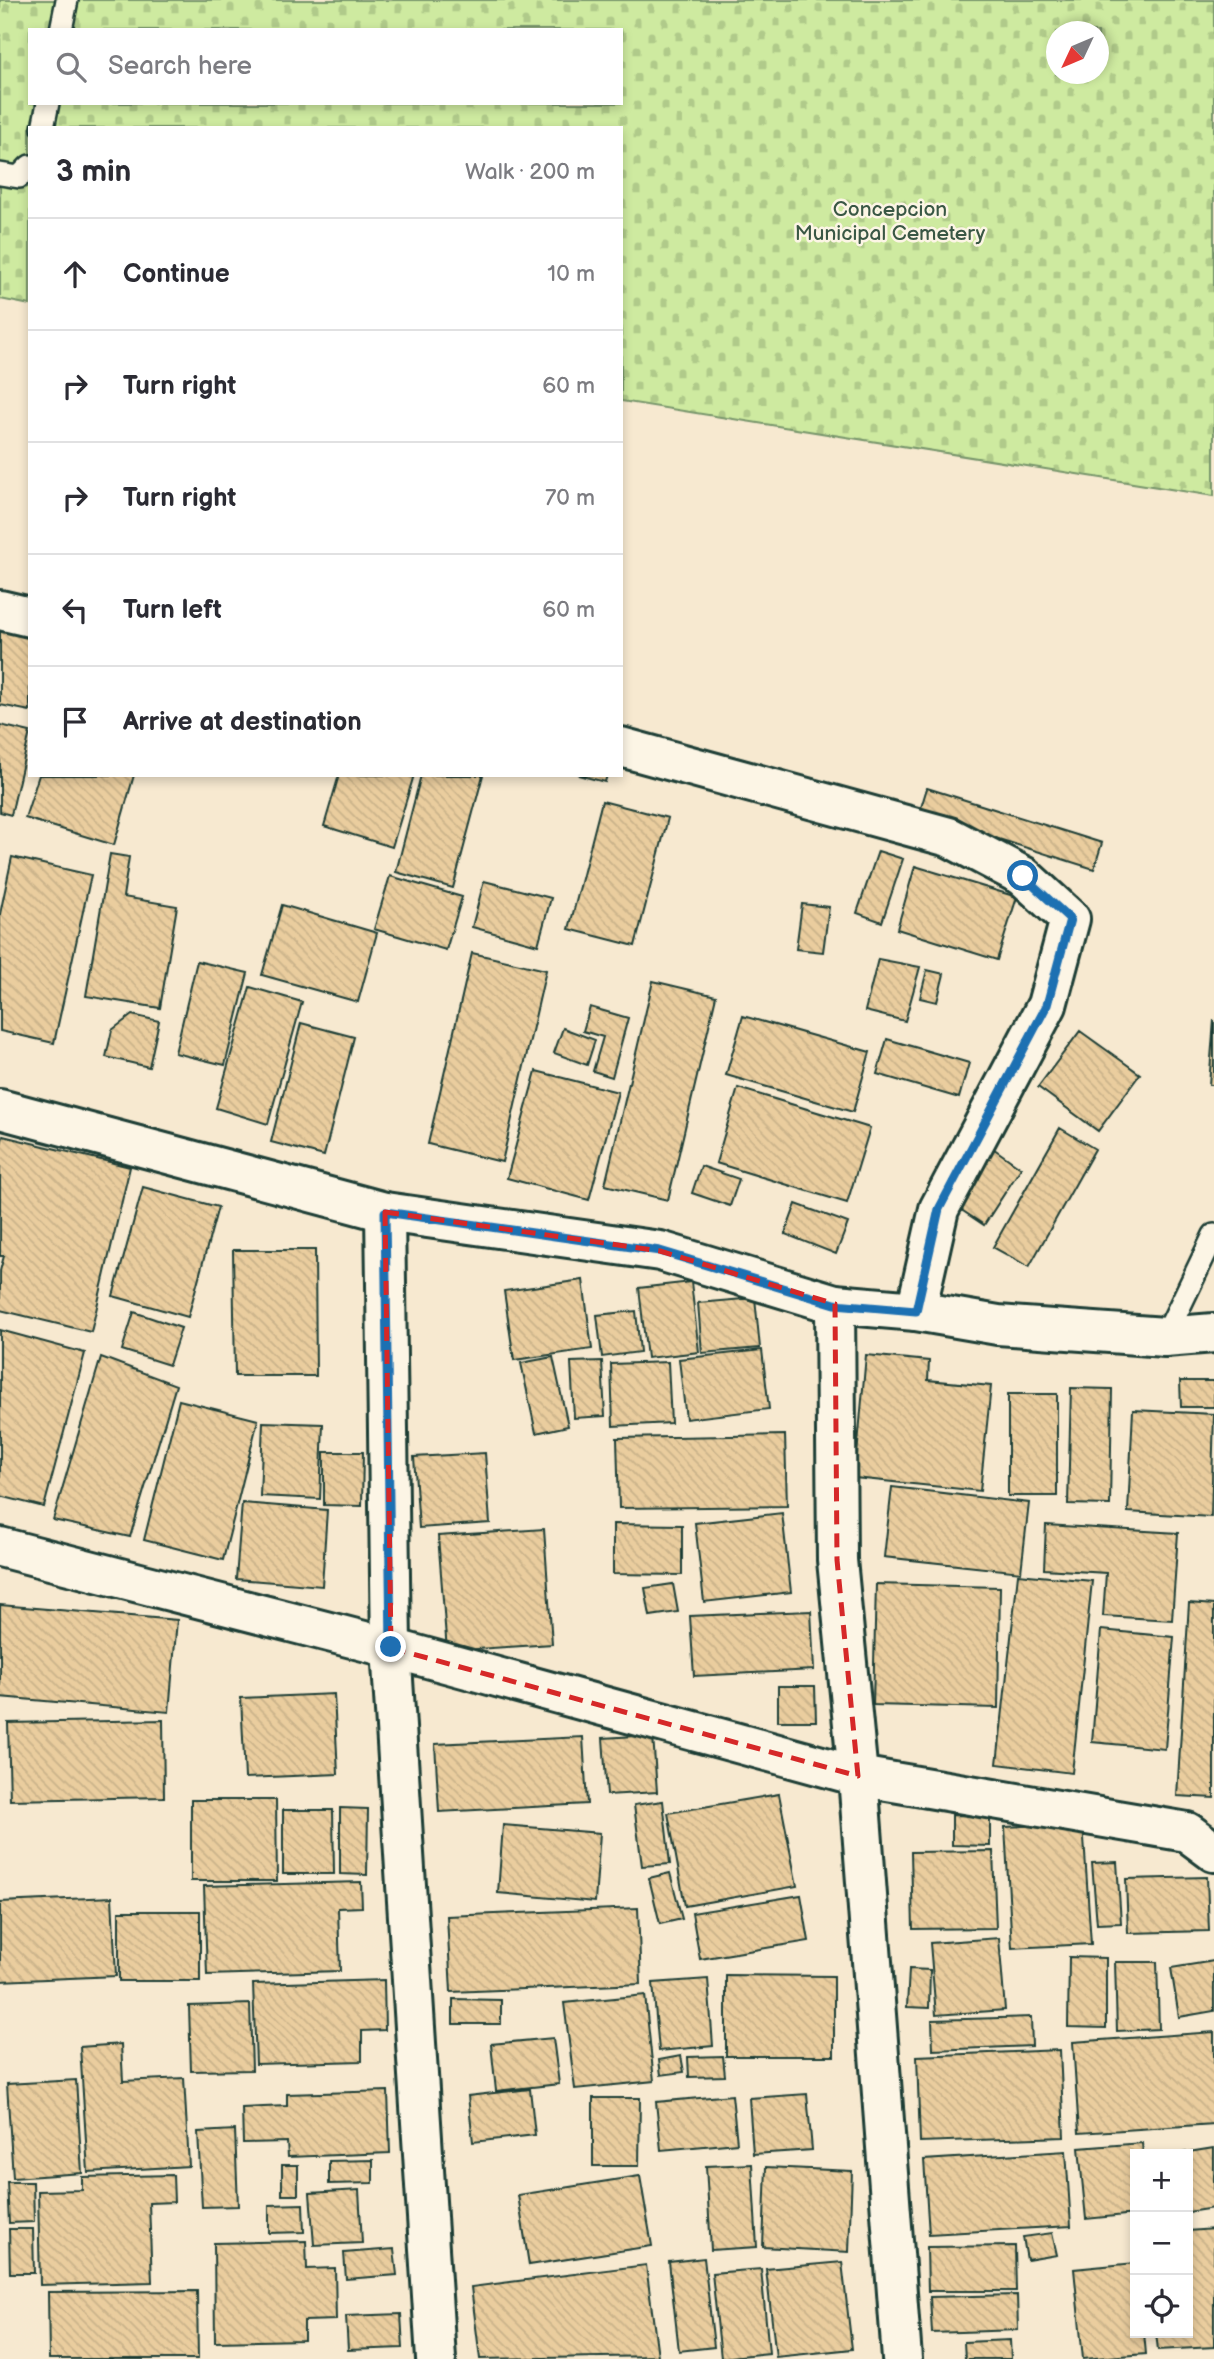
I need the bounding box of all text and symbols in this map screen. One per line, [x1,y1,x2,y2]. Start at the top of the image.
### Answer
north arrow [1046,21,1109,84]
search box [28,28,623,105]
icon: search [52,48,90,86]
text: Search here [108,51,252,82]
text: 3 min [56,154,131,190]
text: Walk · 200 m [465,158,595,186]
park label: Concepcion Municipal Cemetery [795,197,986,246]
icon: ahead [56,255,94,293]
text: Continue [123,259,230,290]
text: 10 m [547,260,595,288]
icon: right [56,367,94,405]
text: Turn right [123,371,236,402]
text: 60 m [542,372,595,400]
icon: right [56,479,94,517]
text: Turn right [123,483,236,514]
text: 70 m [545,484,595,512]
icon: left [56,591,94,629]
text: Turn left [123,595,222,626]
text: 60 m [542,596,595,624]
icon: arrive [56,703,94,741]
text: Arrive at destination [123,707,362,738]
route start [1007,860,1038,891]
route end [375,1631,406,1662]
map controls [1130,2149,1193,2338]
button: + [1130,2149,1193,2212]
button: − [1130,2212,1193,2275]
button: locate [1130,2275,1193,2338]

